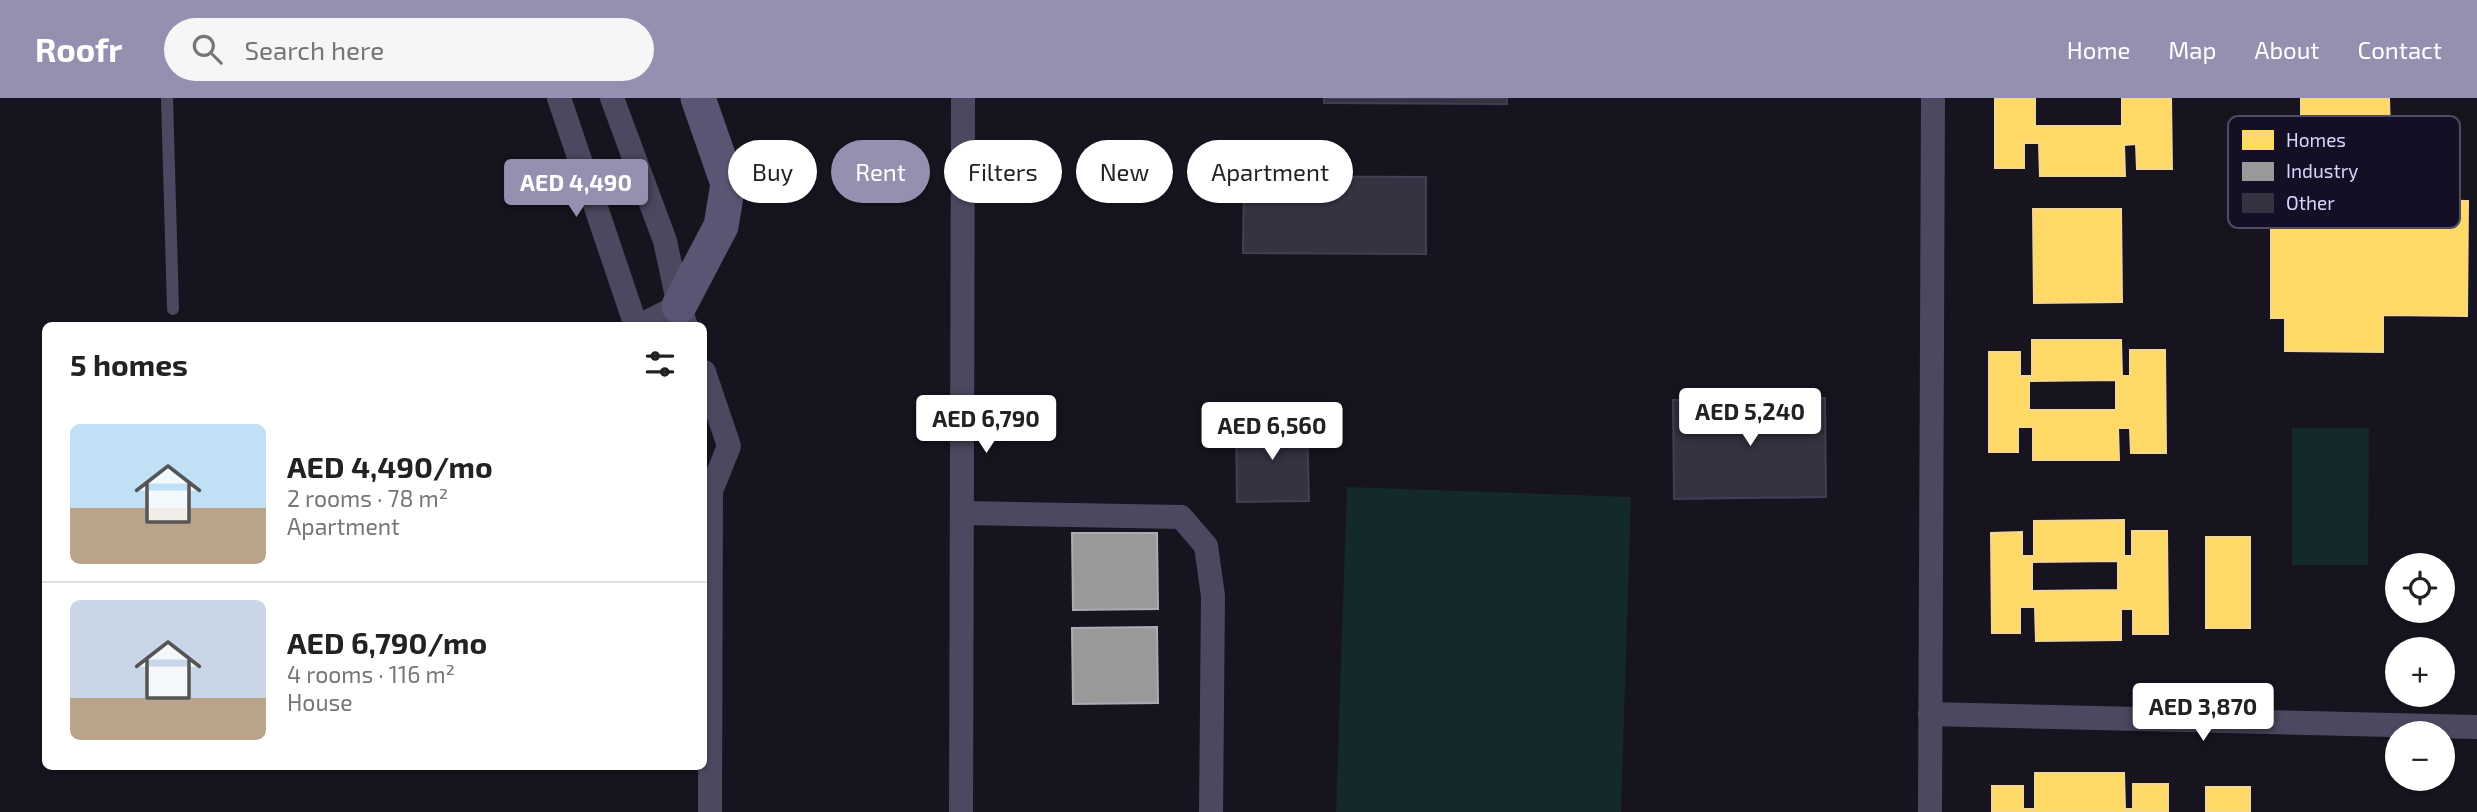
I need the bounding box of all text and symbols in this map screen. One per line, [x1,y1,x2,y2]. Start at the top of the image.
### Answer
search box [164,18,654,81]
text: Roofr [35,29,122,69]
icon: search [188,30,226,68]
text: Search here [244,34,384,65]
text: Home [2067,35,2130,64]
text: Map [2168,35,2216,64]
text: About [2254,35,2320,64]
text: Contact [2358,35,2442,64]
legend [2228,116,2460,228]
text: Homes [2286,128,2346,151]
chip: Buy [728,140,817,203]
chip: Rent [831,140,930,203]
chip: Filters [944,140,1062,203]
chip: New [1076,140,1173,203]
chip: Apartment [1187,140,1353,203]
pin: AED 4,490 [496,159,656,219]
text: Industry [2286,159,2358,182]
text: AED 4,490 [520,168,632,196]
text: Other [2286,191,2335,214]
icon: filters [641,345,679,383]
text: 5 homes [70,346,188,382]
pin: AED 5,240 [1670,388,1830,448]
pin: AED 6,790 [906,396,1066,455]
text: AED 5,240 [1695,397,1805,425]
pin: AED 6,560 [1192,402,1352,462]
text: AED 6,790 [932,404,1040,432]
text: AED 6,560 [1218,411,1326,439]
text: AED 4,490/mo [287,448,493,484]
icon: home [126,452,210,536]
text: 2 rooms · 78 m² [287,484,448,512]
text: Apartment [287,512,400,540]
map controls [2385,553,2455,791]
button: locate [2385,553,2455,623]
text: AED 6,790/mo [287,624,487,660]
icon: home [126,628,210,712]
button: + [2385,637,2455,707]
text: 4 rooms · 116 m² [287,660,455,688]
pin: AED 3,870 [2123,684,2283,743]
text: House [287,688,353,716]
text: AED 3,870 [2149,692,2257,720]
button: − [2385,721,2455,791]

